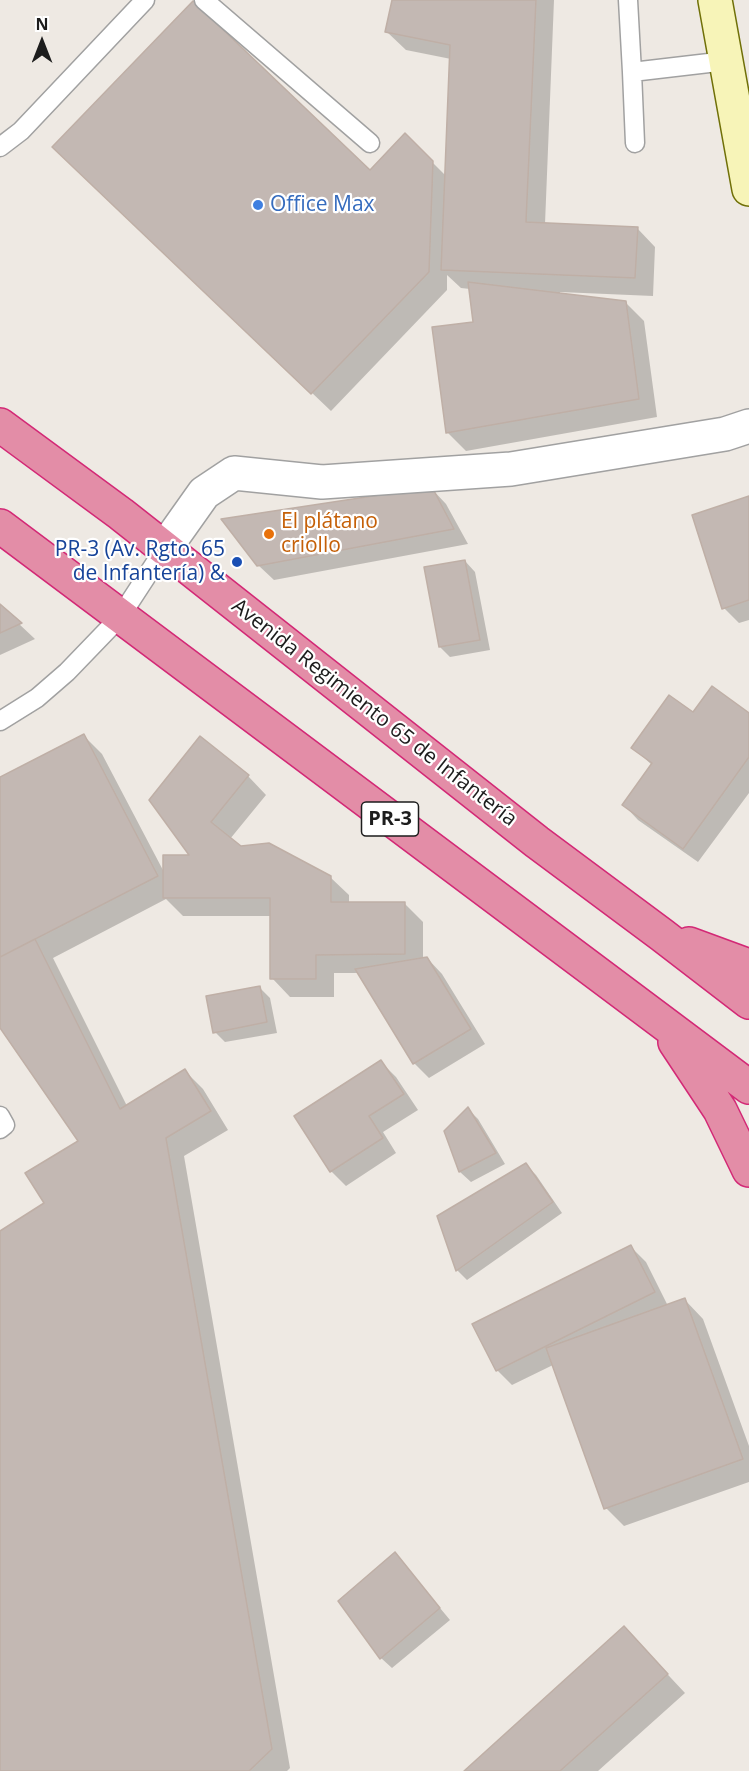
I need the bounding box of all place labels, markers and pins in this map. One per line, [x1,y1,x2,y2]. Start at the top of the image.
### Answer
place label: Office Max [270,192,375,218]
marker: Office Max [251,198,265,212]
place label: El plátano criollo [281,509,378,559]
marker: El plátano criollo [262,527,276,541]
place label: PR-3 (Av. Rgto. 65 de Infantería) & [55,537,225,587]
marker: PR-3 (Av. Rgto. 65 de Infantería) & [230,555,244,569]

